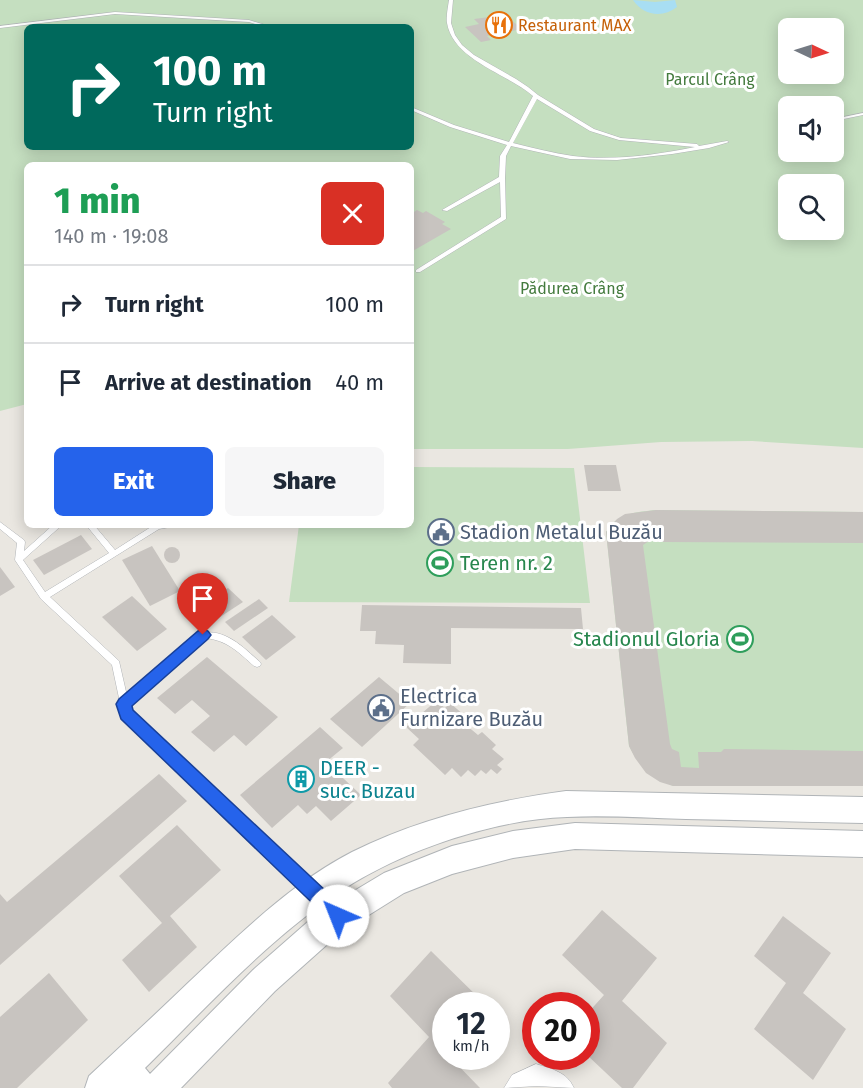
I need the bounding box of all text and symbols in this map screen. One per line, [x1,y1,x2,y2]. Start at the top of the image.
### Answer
restaurant icon: Restaurant MAX [484,10,514,40]
place label: Restaurant MAX [518,16,632,35]
north arrow [778,18,844,84]
map controls [778,18,844,240]
text: 100 m [153,46,267,96]
icon: right [54,48,132,126]
park label: Parcul Crâng [665,70,755,89]
button: sound [778,96,844,162]
text: Turn right [153,97,273,129]
button: search [778,174,844,240]
text: 1 min [54,179,140,223]
button: close [321,182,384,245]
text: 140 m · 19:08 [54,224,168,248]
park label: Pădurea Crâng [520,279,625,298]
icon: right [54,288,87,321]
text: Turn right [105,291,204,318]
text: 100 m [325,291,384,318]
icon: arrive [54,366,87,399]
text: Arrive at destination [105,369,312,396]
text: 40 m [335,369,384,396]
button: Exit [54,447,213,516]
button: Share [225,447,384,516]
public building icon: Stadion Metalul Buzău [426,517,456,547]
place label: Stadion Metalul Buzău [460,520,663,544]
sports icon: Teren nr. 2 [425,548,455,578]
place label: Teren nr. 2 [460,551,553,575]
pin [177,573,228,635]
icon: arrive [186,582,219,615]
sports icon: Stadionul Gloria [725,624,755,654]
place label: Stadionul Gloria [573,627,720,651]
place label: Electrica Furnizare Buzău [400,684,543,731]
public building icon: Electrica Furnizare Buzău [366,693,396,723]
place label: DEER - suc. Buzau [320,756,416,803]
building icon: DEER - suc. Buzau [286,764,316,794]
position arrow [306,884,370,948]
speed limit sign: 20 [522,992,600,1070]
text: 12 [456,1006,486,1042]
text: km/h [452,1037,490,1055]

